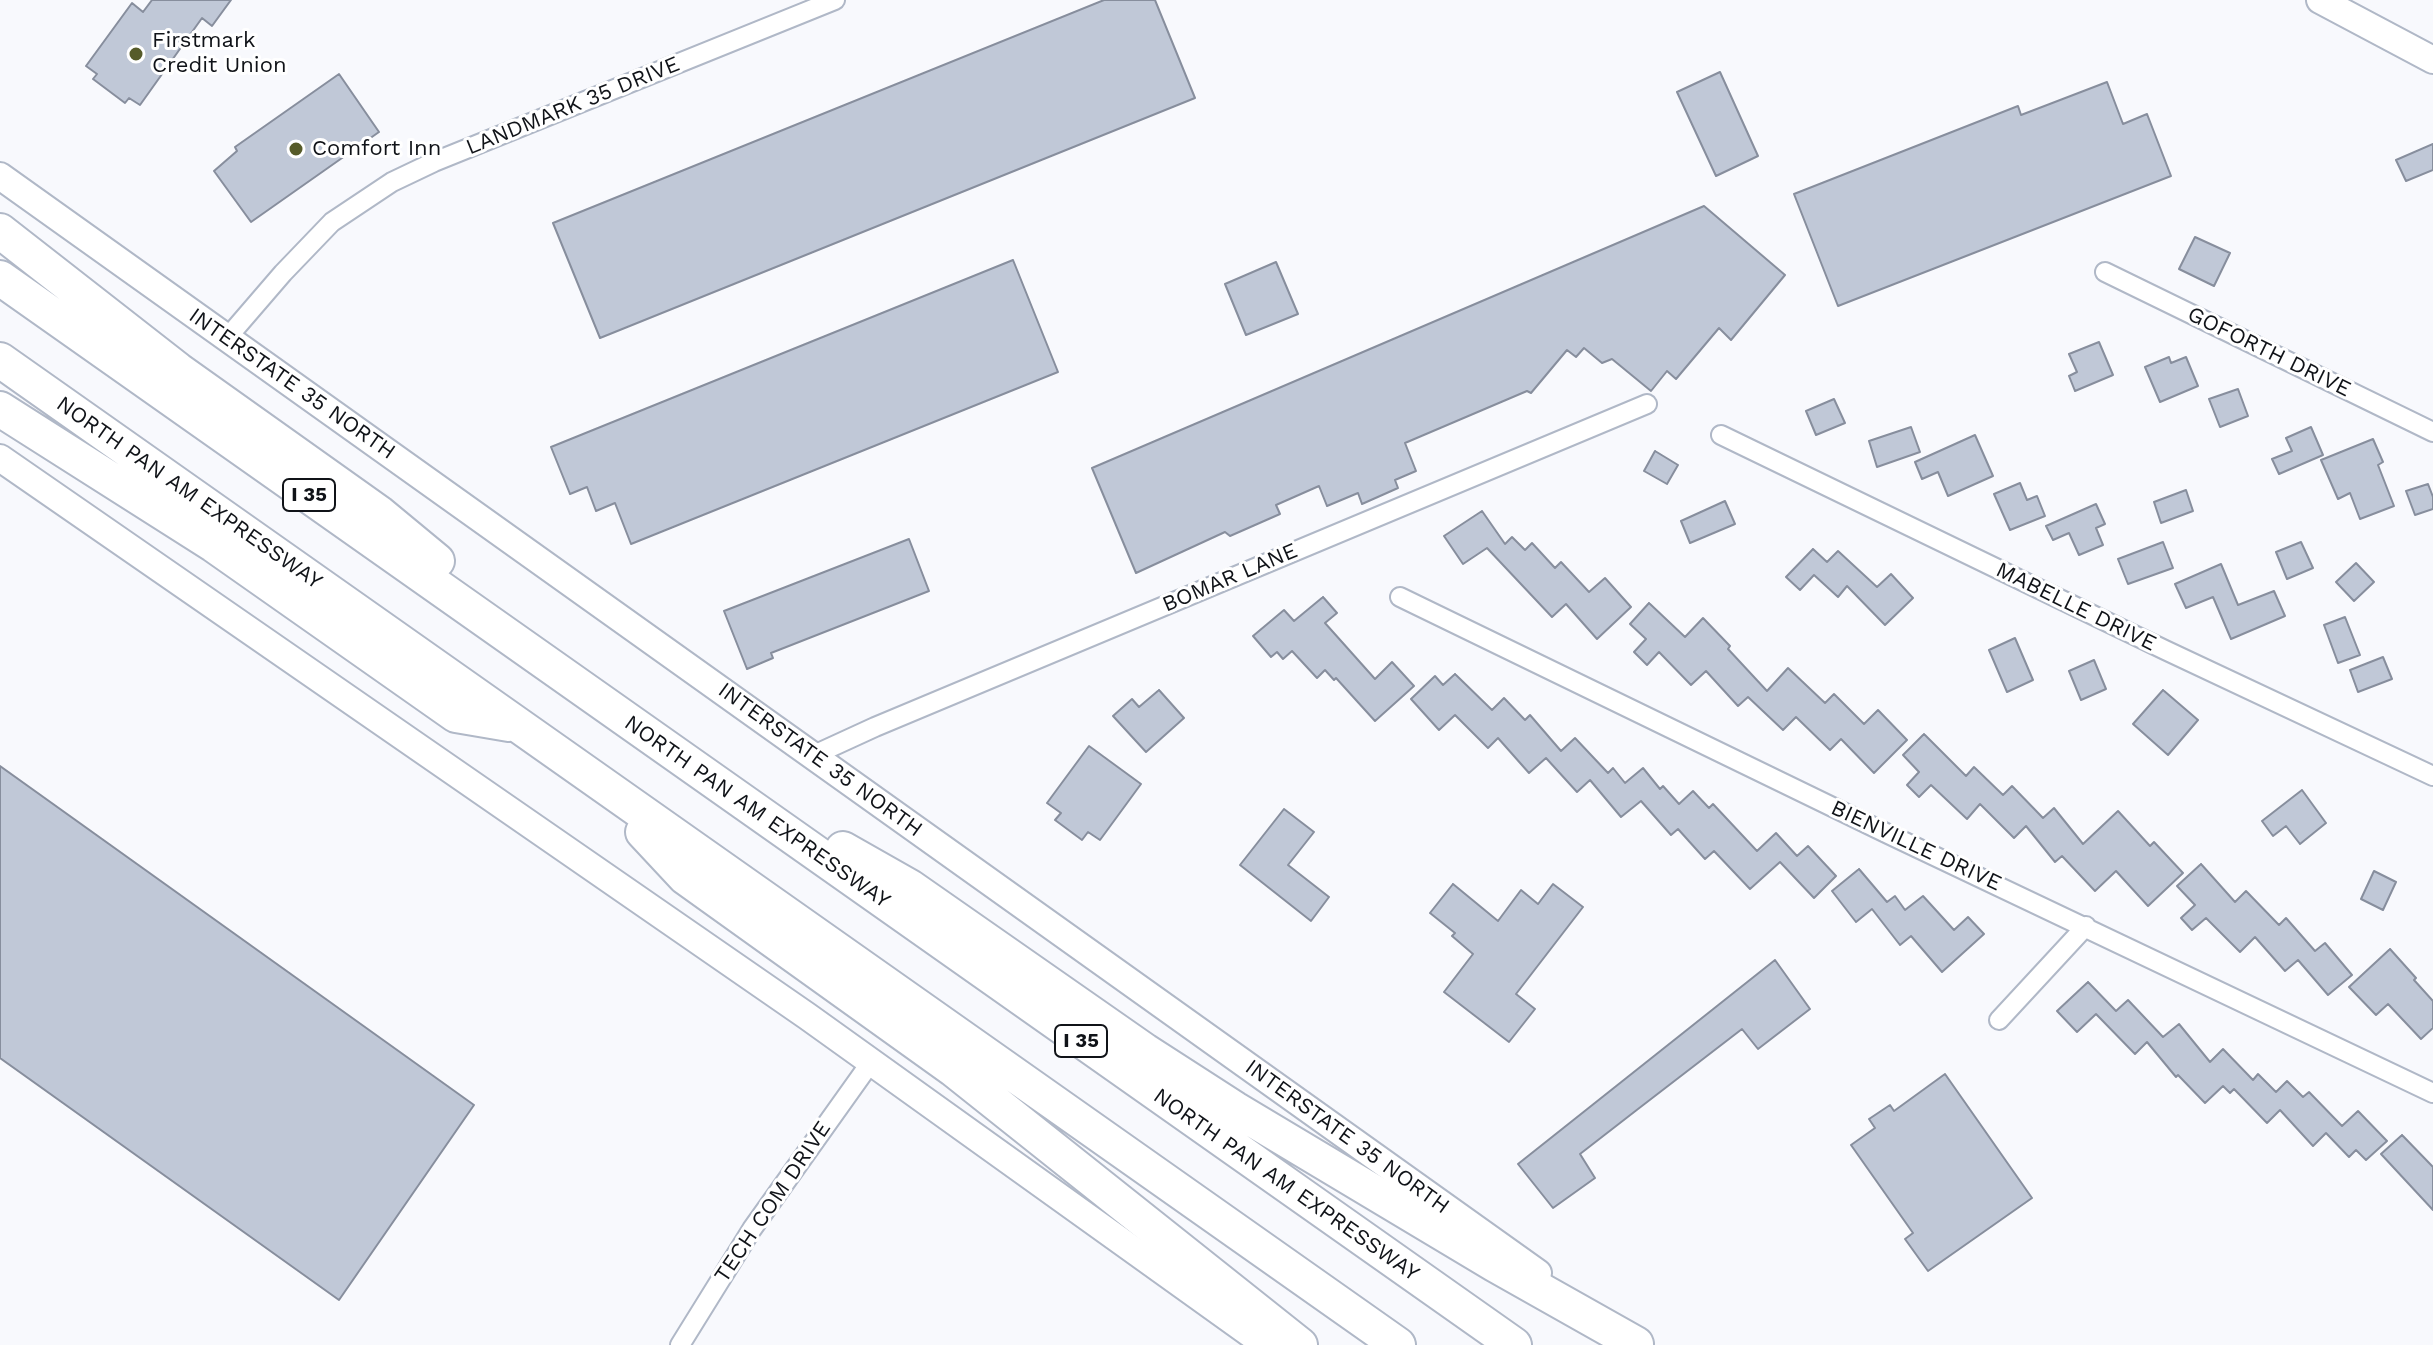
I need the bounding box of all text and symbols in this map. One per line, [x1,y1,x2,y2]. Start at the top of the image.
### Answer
place label: Firstmark Credit Union [152,28,287,80]
marker: Firstmark Credit Union [127,45,145,63]
street label: LANDMARK 35 DRIVE [462,51,684,161]
place label: Comfort Inn [312,136,441,162]
marker: Comfort Inn [287,140,305,158]
street label: GOFORTH DRIVE [2183,301,2355,403]
street label: INTERSTATE 35 NORTH [184,303,400,465]
street label: NORTH PAN AM EXPRESSWAY [51,391,327,595]
road number: I 35 [283,479,335,511]
street label: BOMAR LANE [1159,538,1301,618]
street label: MABELLE DRIVE [1992,557,2160,657]
street label: INTERSTATE 35 NORTH [713,677,927,843]
street label: NORTH PAN AM EXPRESSWAY [619,710,895,914]
street label: BIENVILLE DRIVE [1827,795,2005,897]
road number: I 35 [1055,1025,1107,1057]
street label: INTERSTATE 35 NORTH [1240,1054,1454,1220]
street label: NORTH PAN AM EXPRESSWAY [1148,1083,1424,1287]
street label: TECH COM DRIVE [709,1116,837,1288]

